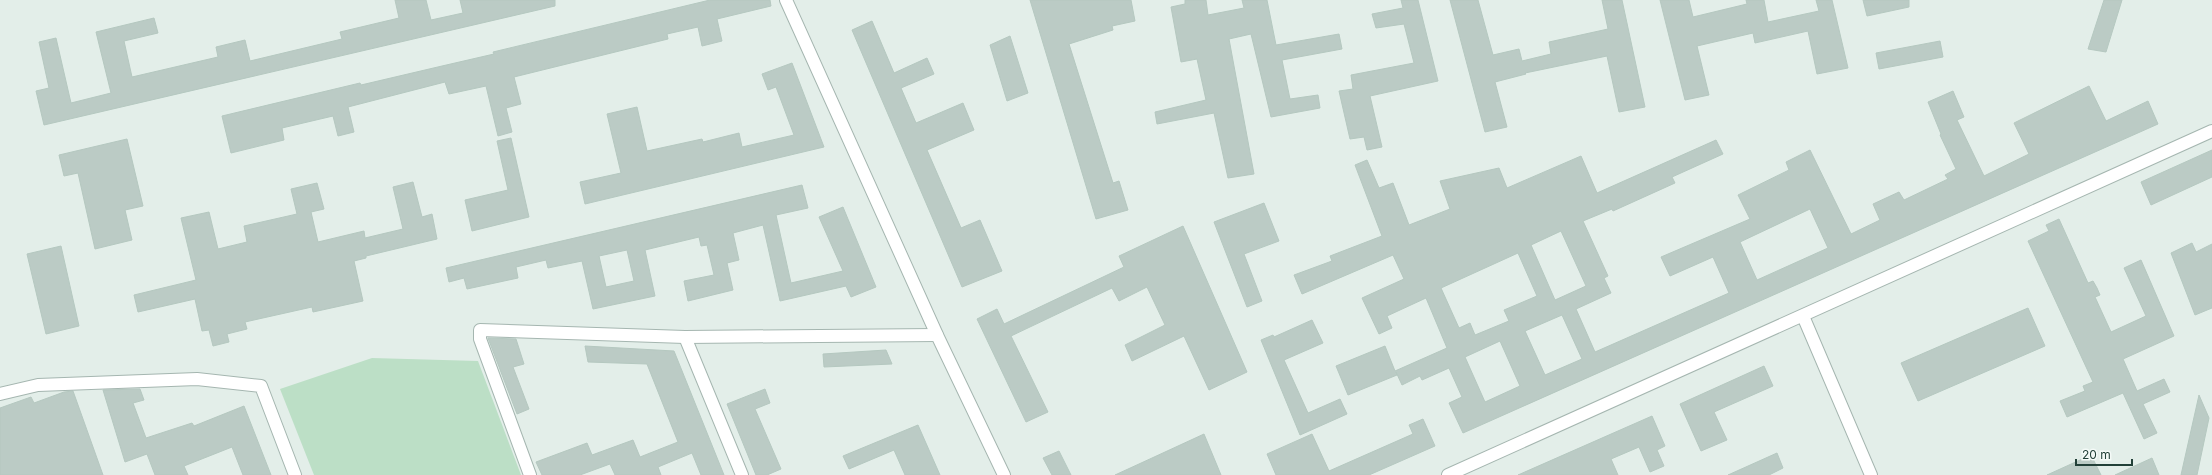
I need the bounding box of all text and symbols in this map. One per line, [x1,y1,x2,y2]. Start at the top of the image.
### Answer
scale bar [2076,441,2132,467]
text: 20 m [2082,447,2111,462]

